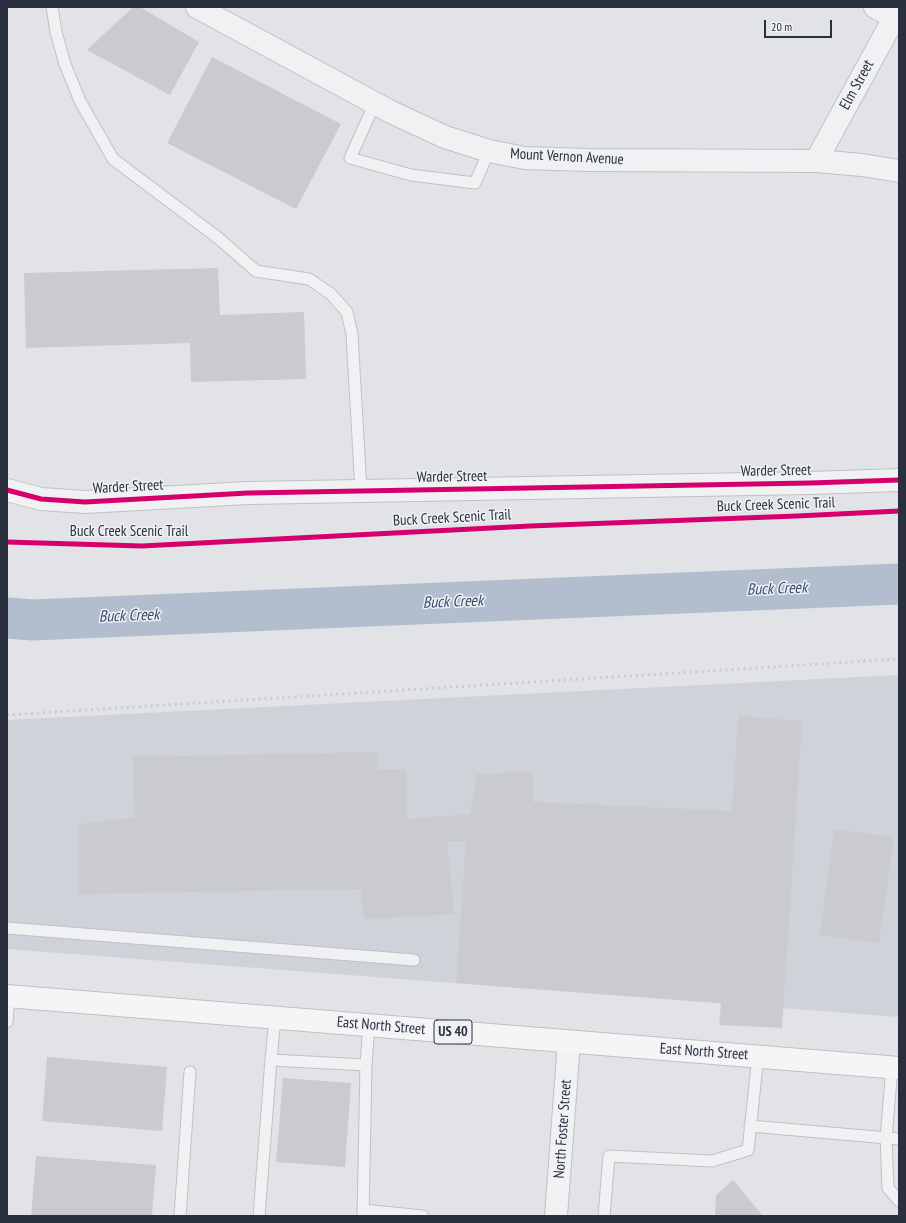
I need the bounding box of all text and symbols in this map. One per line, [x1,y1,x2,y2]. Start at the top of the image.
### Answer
scale bar [766,12,834,38]
text: 20 m [771,19,792,34]
street label: Elm Street [836,57,878,113]
street label: Mount Vernon Avenue [510,145,624,169]
street label: Warder Street [740,461,812,481]
street label: Warder Street [416,467,488,487]
street label: Warder Street [92,476,164,498]
street label: Buck Creek Scenic Trail [717,494,835,516]
street label: Buck Creek Scenic Trail [392,506,512,530]
street label: Buck Creek Scenic Trail [70,523,188,541]
water label: Buck Creek [746,578,808,600]
water label: Buck Creek [422,591,484,613]
water label: Buck Creek [98,605,160,627]
street label: East North Street [336,1013,426,1039]
road number: US 40 [434,1020,472,1044]
street label: East North Street [659,1040,749,1064]
street label: North Foster Street [551,1079,575,1179]

